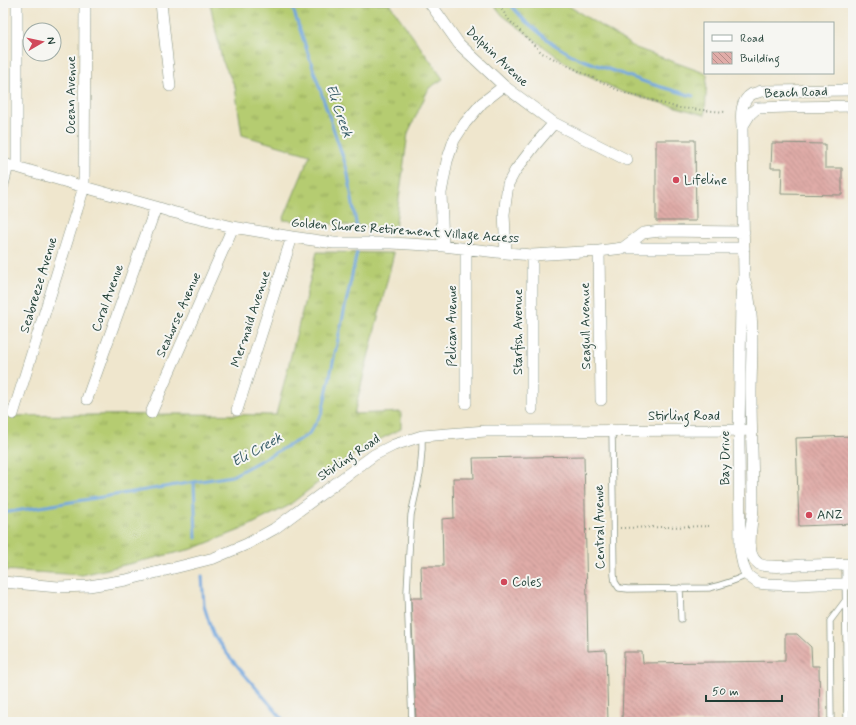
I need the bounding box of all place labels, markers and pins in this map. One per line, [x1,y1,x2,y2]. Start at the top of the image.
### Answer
place label: Lifeline [684,172,727,189]
marker: Lifeline [671,175,681,185]
place label: ANZ [817,507,842,524]
marker: ANZ [804,510,814,520]
place label: Coles [512,574,541,591]
marker: Coles [499,577,509,587]

